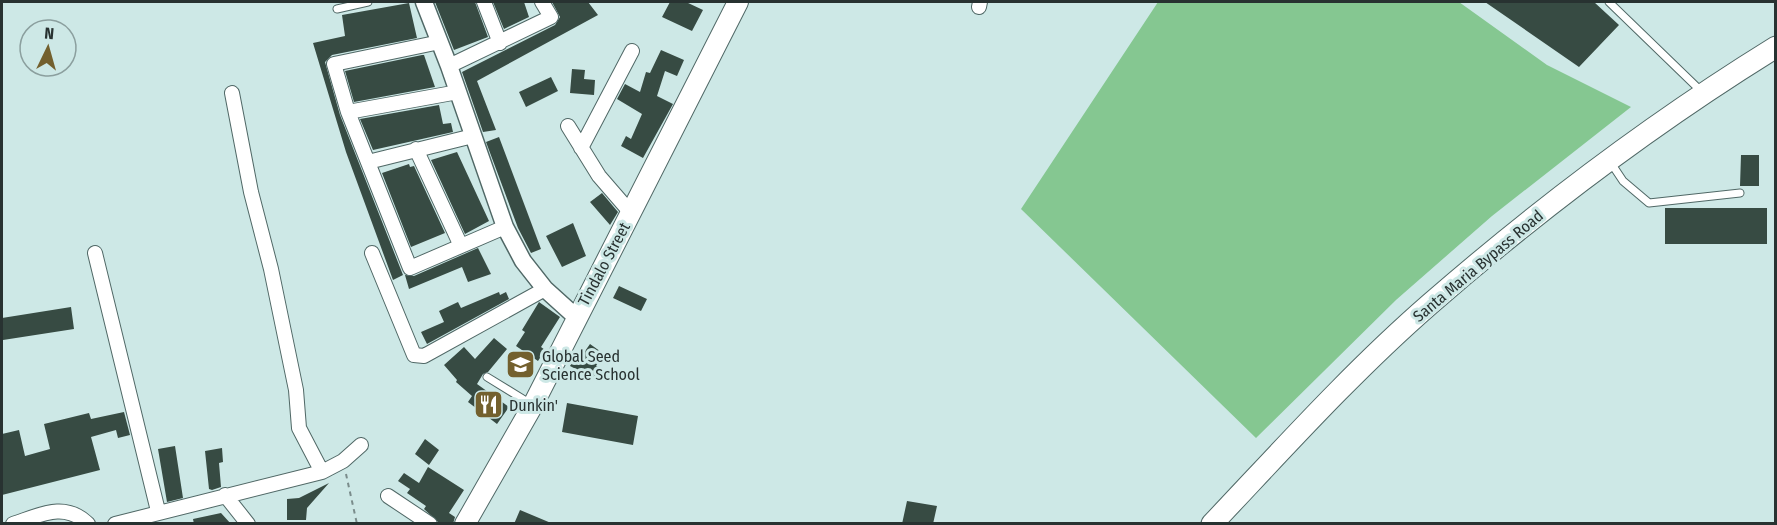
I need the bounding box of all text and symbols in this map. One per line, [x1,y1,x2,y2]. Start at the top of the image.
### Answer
north arrow [18,18,78,78]
text: N [44,24,55,43]
street label: Santa Maria Bypass Road [1409,206,1547,326]
street label: Tindalo Street [574,218,634,309]
place label: Global Seed Science School [542,347,640,384]
school or university icon: Global Seed Science School [505,349,537,381]
restaurant icon: Dunkin' [472,389,504,421]
place label: Dunkin' [509,396,558,415]

